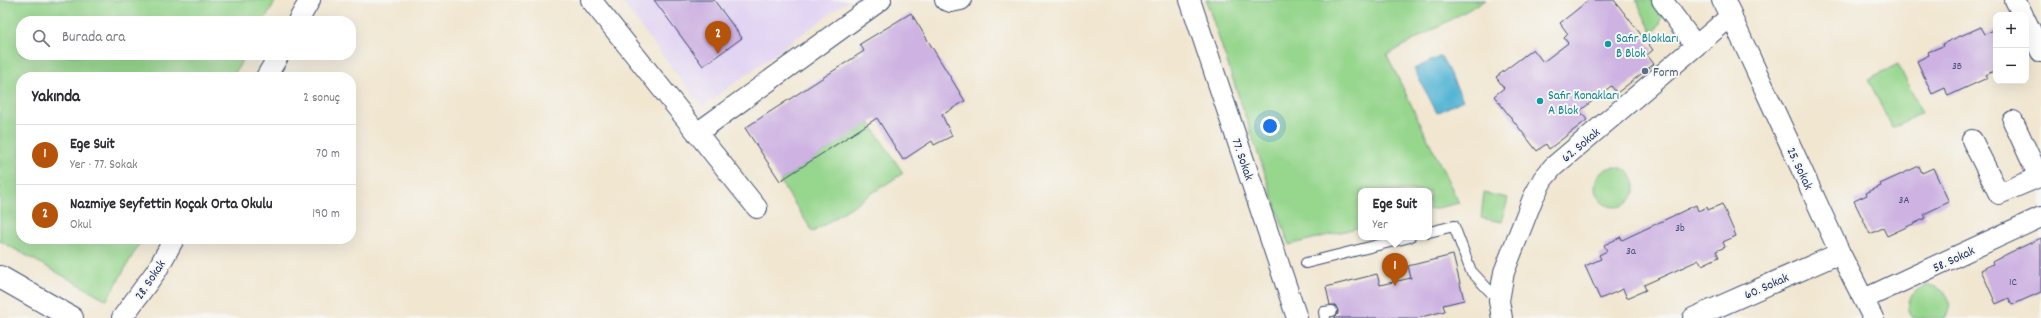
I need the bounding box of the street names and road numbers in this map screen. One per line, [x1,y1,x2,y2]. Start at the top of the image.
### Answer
street label: 62. Sokak [1558,124,1605,168]
street label: 77. Sokak [1226,136,1258,183]
street label: 25. Sokak [1781,145,1817,194]
street label: 58. Sokak [1930,242,1978,278]
street label: 28. Sokak [131,257,171,304]
street label: 60. Sokak [1742,269,1792,305]

